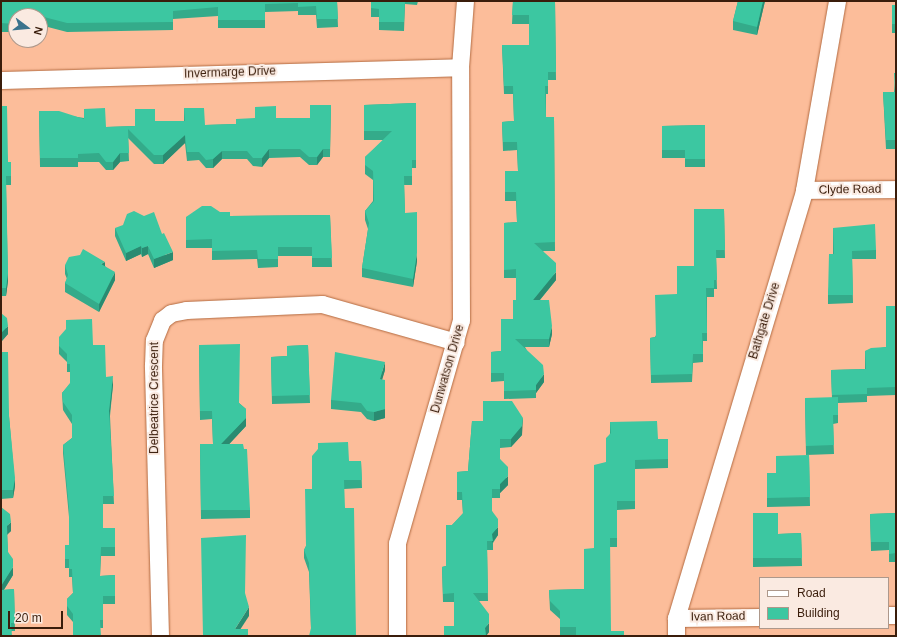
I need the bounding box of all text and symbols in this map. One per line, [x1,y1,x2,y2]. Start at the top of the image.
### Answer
north arrow [8,8,48,48]
text: N [32,26,45,37]
street label: Invermarge Drive [184,64,276,82]
street label: Clyde Road [819,182,881,198]
street label: Bathgate Drive [747,281,783,361]
street label: Dunwatson Drive [428,323,468,415]
street label: Delbeatrice Crescent [148,342,162,454]
legend [759,577,889,629]
text: Road [797,586,826,600]
scale bar [10,603,65,629]
text: Building [797,606,840,620]
street label: Ivan Road [691,609,745,625]
text: 20 m [15,611,42,625]

